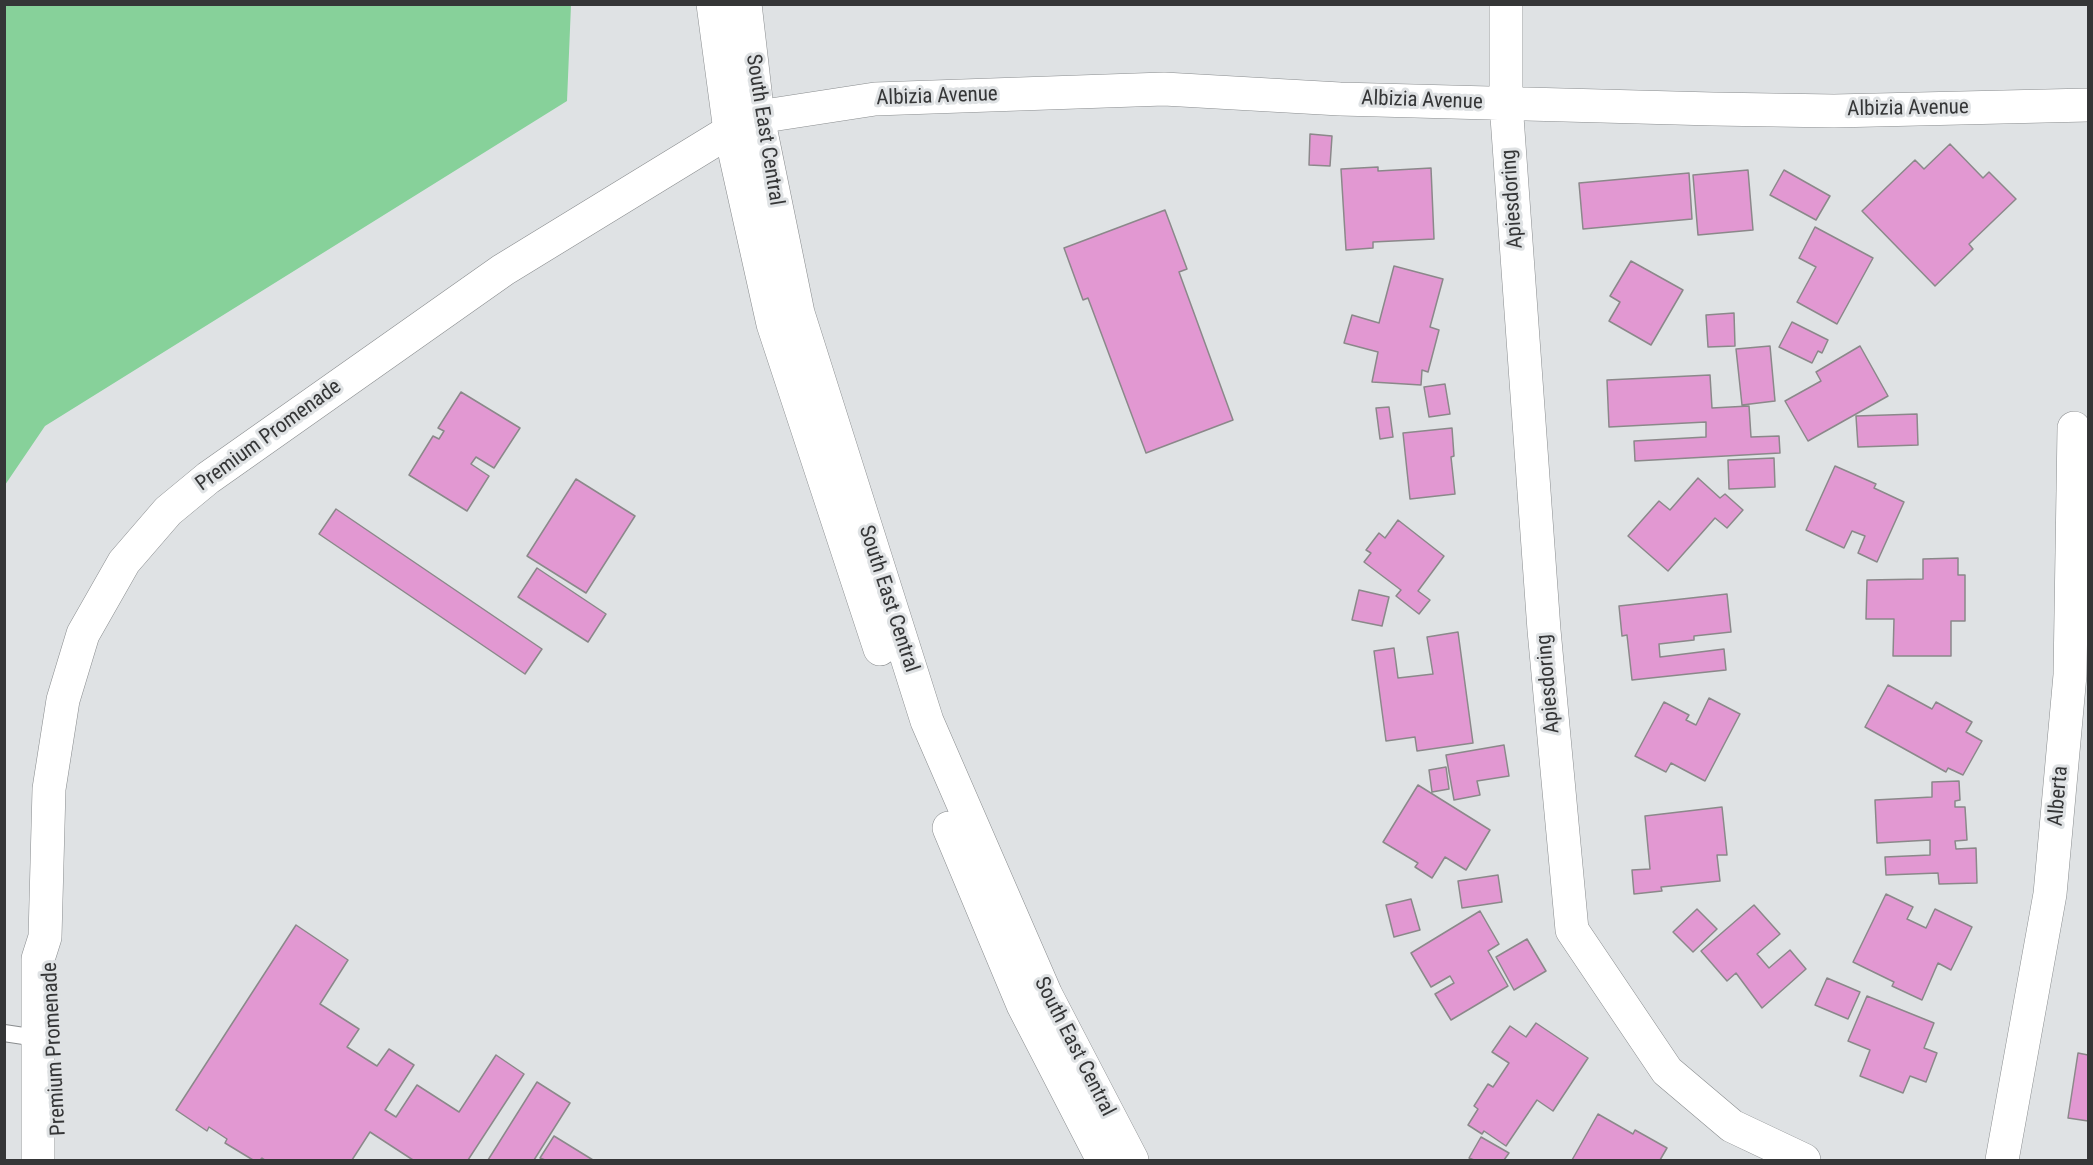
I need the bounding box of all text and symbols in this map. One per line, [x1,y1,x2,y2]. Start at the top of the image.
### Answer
street label: South East Central [740,53,788,207]
street label: Albizia Avenue [876,82,998,112]
street label: Albizia Avenue [1361,86,1483,116]
street label: Albizia Avenue [1847,95,1969,123]
street label: Apiesdoring [1497,149,1529,249]
street label: Premium Promenade [191,375,347,497]
street label: South East Central [852,522,924,676]
street label: Apiesdoring [1532,633,1566,735]
street label: Alberta [2044,765,2074,827]
street label: Premium Promenade [38,962,72,1136]
street label: South East Central [1028,973,1120,1121]

